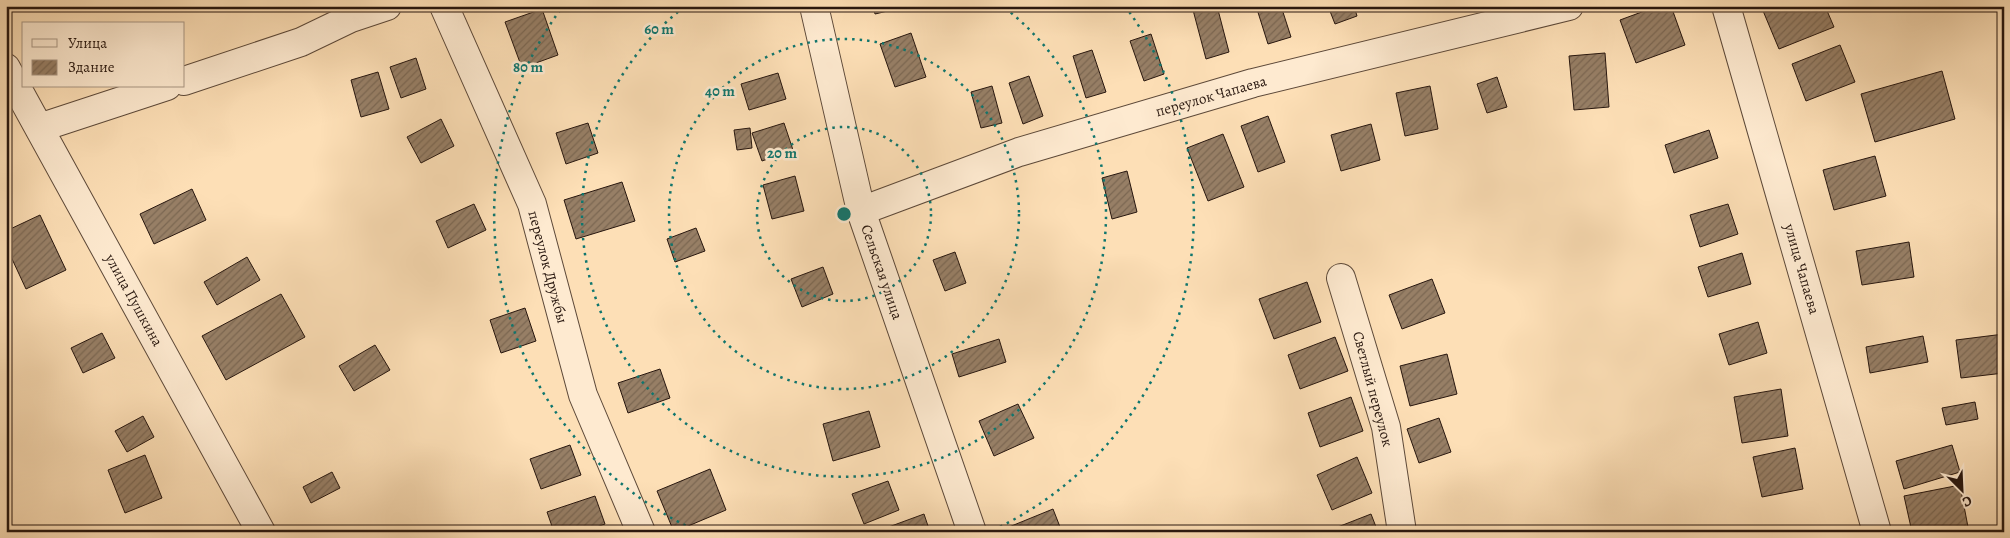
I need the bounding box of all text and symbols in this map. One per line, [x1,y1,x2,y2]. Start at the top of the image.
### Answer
text: 60 m [644,19,674,39]
legend [22,22,185,88]
text: Улица [68,33,107,53]
text: Здание [68,57,115,77]
text: 80 m [513,57,543,77]
street label: переулок Чапаева [1153,71,1269,121]
text: 40 m [705,81,735,101]
text: 20 m [767,143,797,163]
centre of rings [835,205,853,223]
street label: переулок Дружбы [523,208,573,326]
street label: улица Чапаева [1779,221,1824,317]
street label: Сельская улица [856,222,908,322]
street label: улица Пушкина [100,249,168,350]
street label: Светлый переулок [1348,329,1398,449]
north arrow [1938,466,1988,516]
text: С [1959,491,1975,512]

